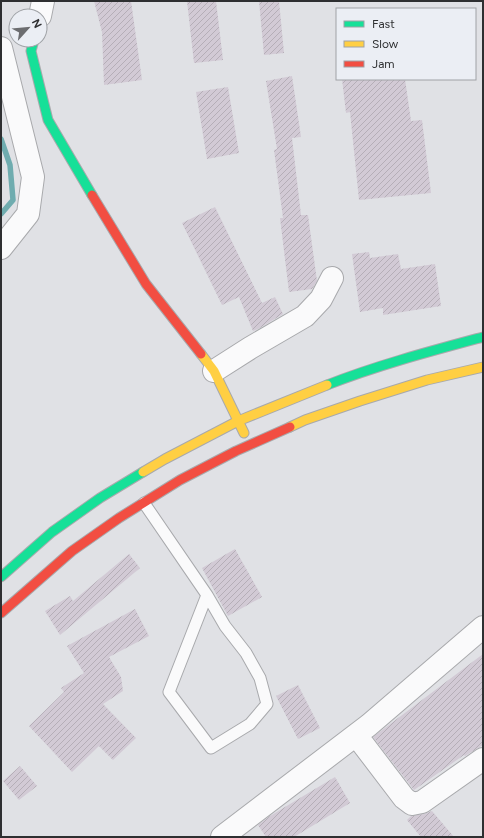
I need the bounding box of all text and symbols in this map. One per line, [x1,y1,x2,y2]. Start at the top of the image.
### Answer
north arrow [8,8,48,48]
legend [336,8,476,80]
text: N [29,17,44,30]
text: Fast [372,17,395,31]
text: Slow [372,37,399,51]
text: Jam [372,57,395,71]

